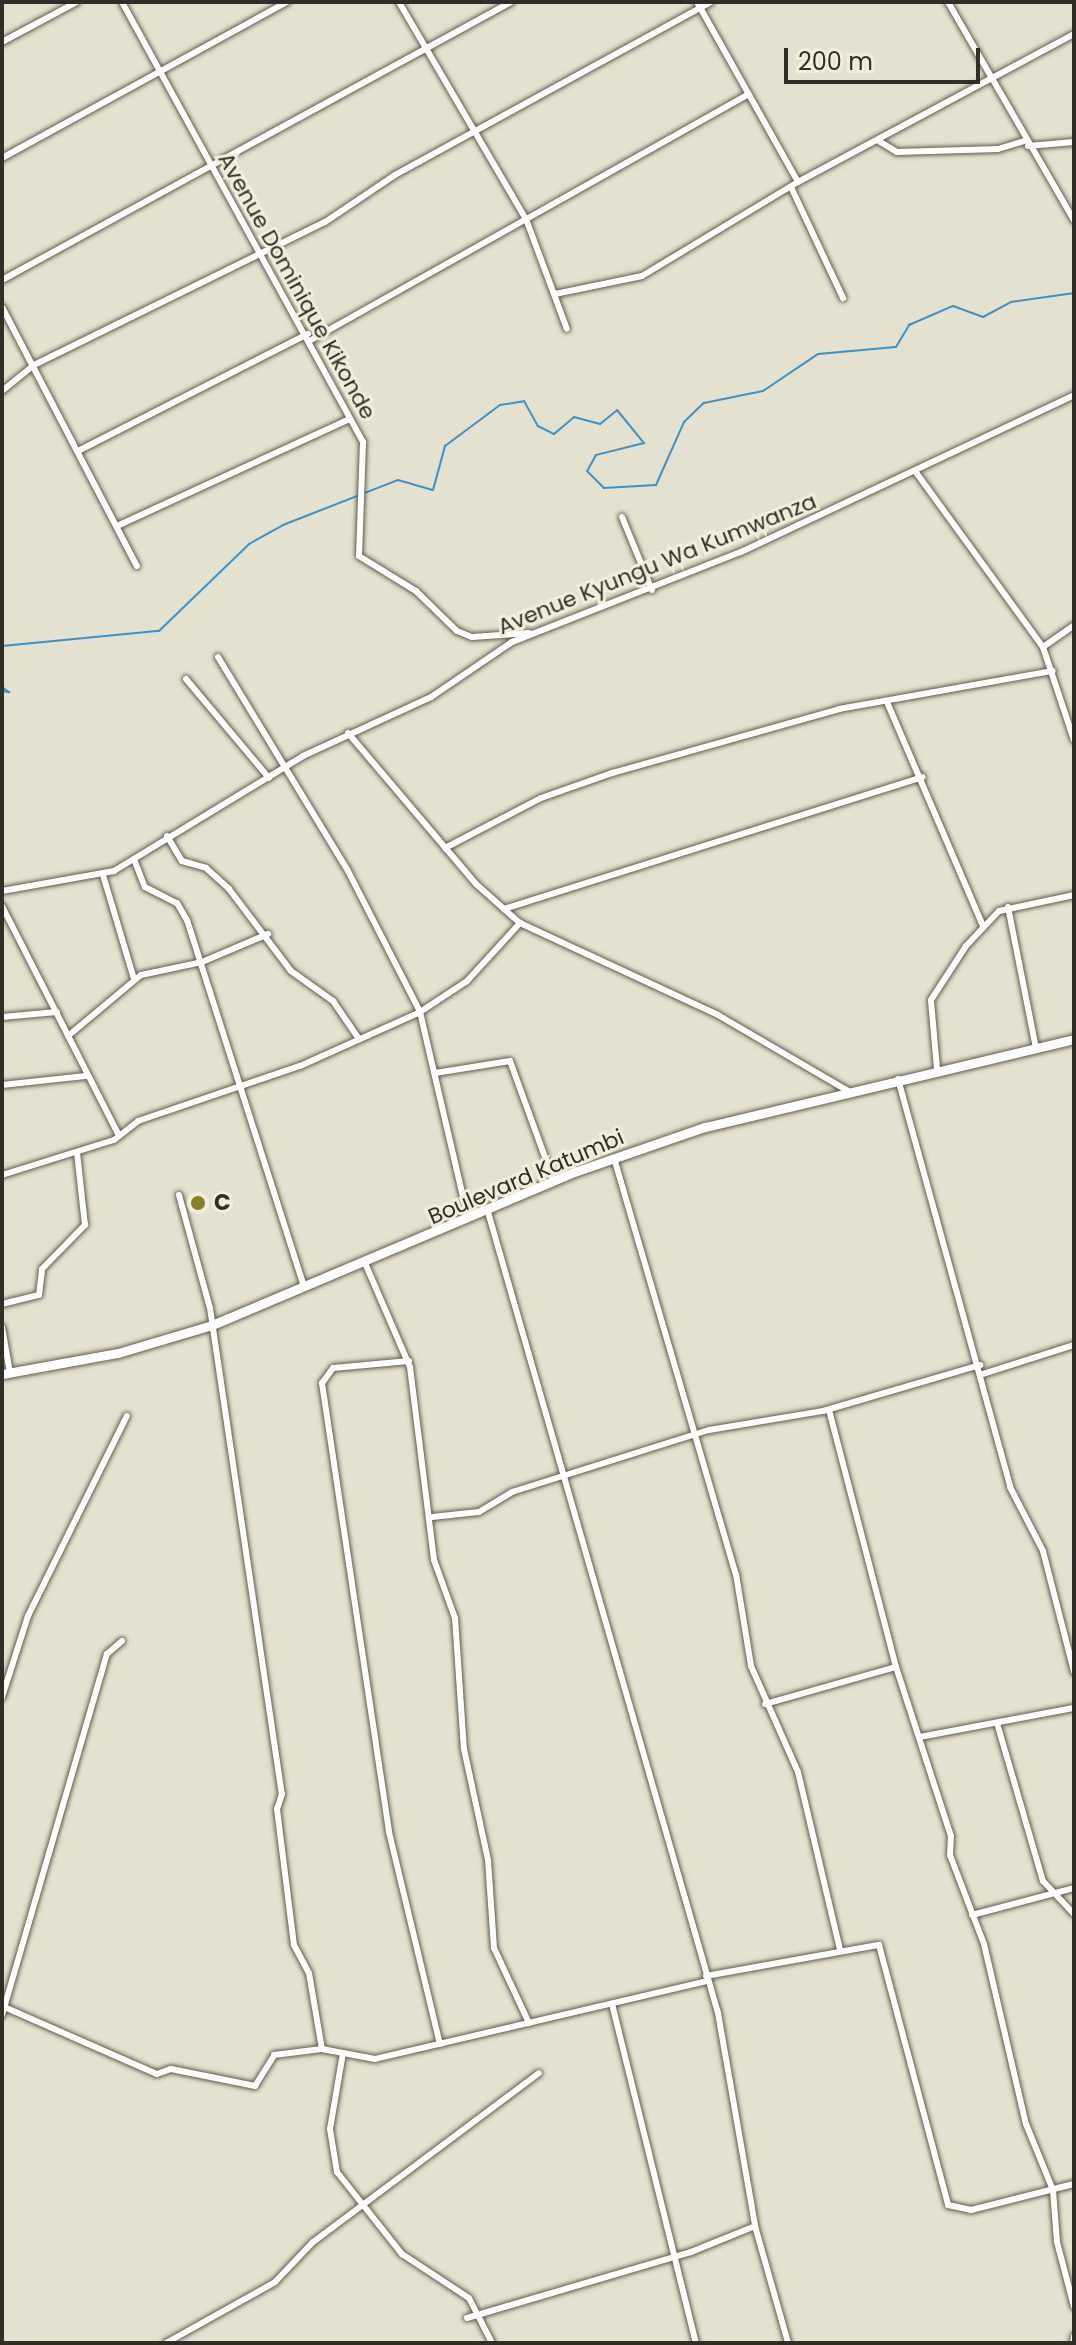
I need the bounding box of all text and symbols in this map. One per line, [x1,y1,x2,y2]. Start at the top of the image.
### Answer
scale bar [788,32,984,82]
text: 200 m [798,45,873,78]
street label: Avenue Dominique Kikonde [213,148,381,424]
street label: Avenue Kyungu Wa Kumwanza [494,488,820,640]
street label: Boulevard Katumbi [424,1124,628,1230]
place label: C [214,1190,231,1216]
marker: C [189,1194,207,1212]

